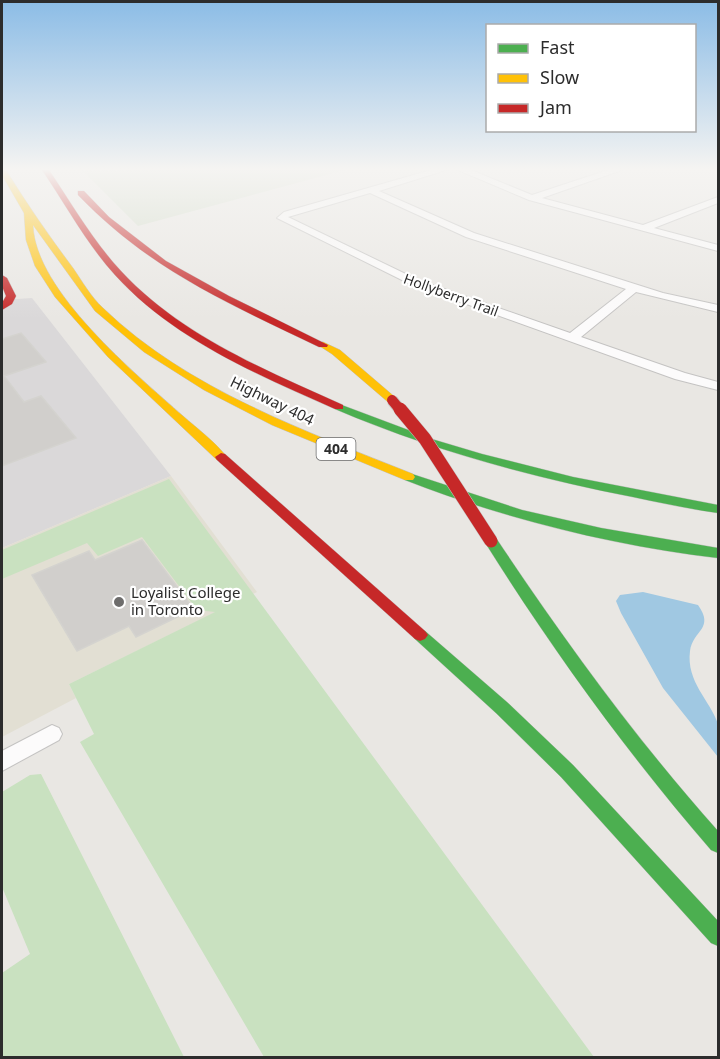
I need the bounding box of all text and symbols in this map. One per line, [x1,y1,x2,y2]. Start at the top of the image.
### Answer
legend [486,24,696,132]
text: Fast [540,35,575,59]
text: Slow [540,65,579,89]
text: Jam [538,95,572,119]
street label: Hollyberry Trail [401,269,501,321]
street label: Highway 404 [227,371,318,429]
road number: 404 [316,438,356,460]
place label: Loyalist College in Toronto [131,582,240,619]
marker: Loyalist College in Toronto [112,595,126,609]

